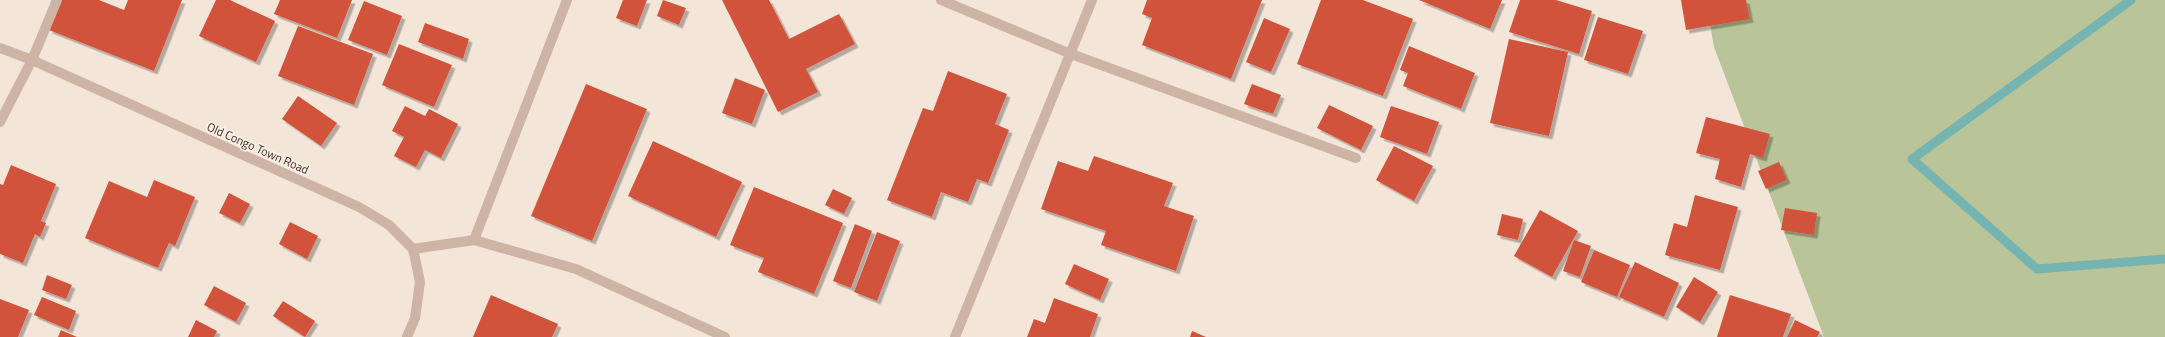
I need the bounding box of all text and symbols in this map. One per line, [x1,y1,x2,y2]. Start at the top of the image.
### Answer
street label: Old Congo Town Road [204,117,312,179]

